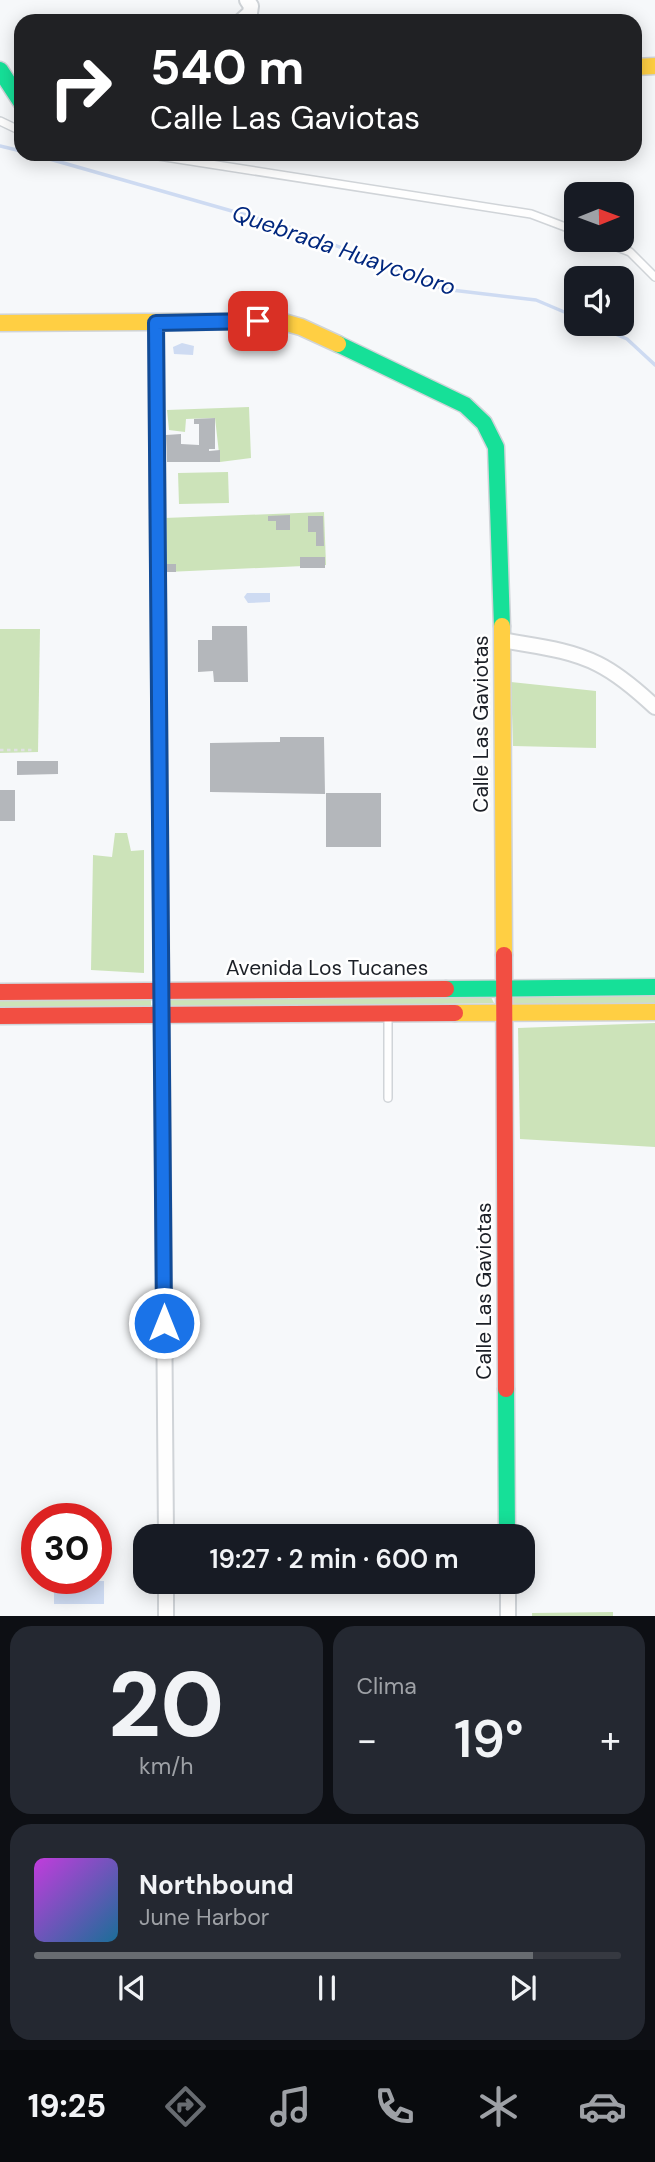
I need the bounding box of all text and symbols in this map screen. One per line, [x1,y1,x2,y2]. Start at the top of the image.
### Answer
text: 540 m [150,35,304,99]
icon: right [35,42,126,133]
text: Calle Las Gaviotas [150,97,420,139]
north arrow [564,182,634,252]
map controls [564,182,634,336]
water label: Quebrada Huaycoloro [228,198,460,302]
button: sound [564,266,634,336]
pin [228,291,288,351]
icon: arrive [239,302,277,340]
street label: Calle Las Gaviotas [467,635,495,813]
street label: Avenida Los Tucanes [226,954,428,982]
street label: Calle Las Gaviotas [470,1202,498,1380]
position arrow [127,1286,201,1360]
speed limit sign: 30 [21,1503,112,1594]
text: 19:27 · 2 min · 600 m [209,1542,459,1576]
text: 20 [108,1646,224,1764]
text: Clima [357,1671,417,1701]
text: 19° [454,1705,524,1773]
text: − [357,1715,377,1765]
text: + [600,1715,621,1765]
text: km/h [139,1751,193,1781]
text: Northbound [139,1868,294,1902]
text: June Harbor [139,1902,269,1932]
icon: previous [113,1969,151,2007]
icon: pause [308,1969,346,2007]
icon: next [504,1969,542,2007]
icon: directions [161,2082,210,2131]
icon: music [266,2082,315,2131]
icon: phone [370,2082,419,2131]
icon: climate [474,2082,523,2131]
icon: car [578,2082,627,2131]
text: 19:25 [28,2085,106,2127]

